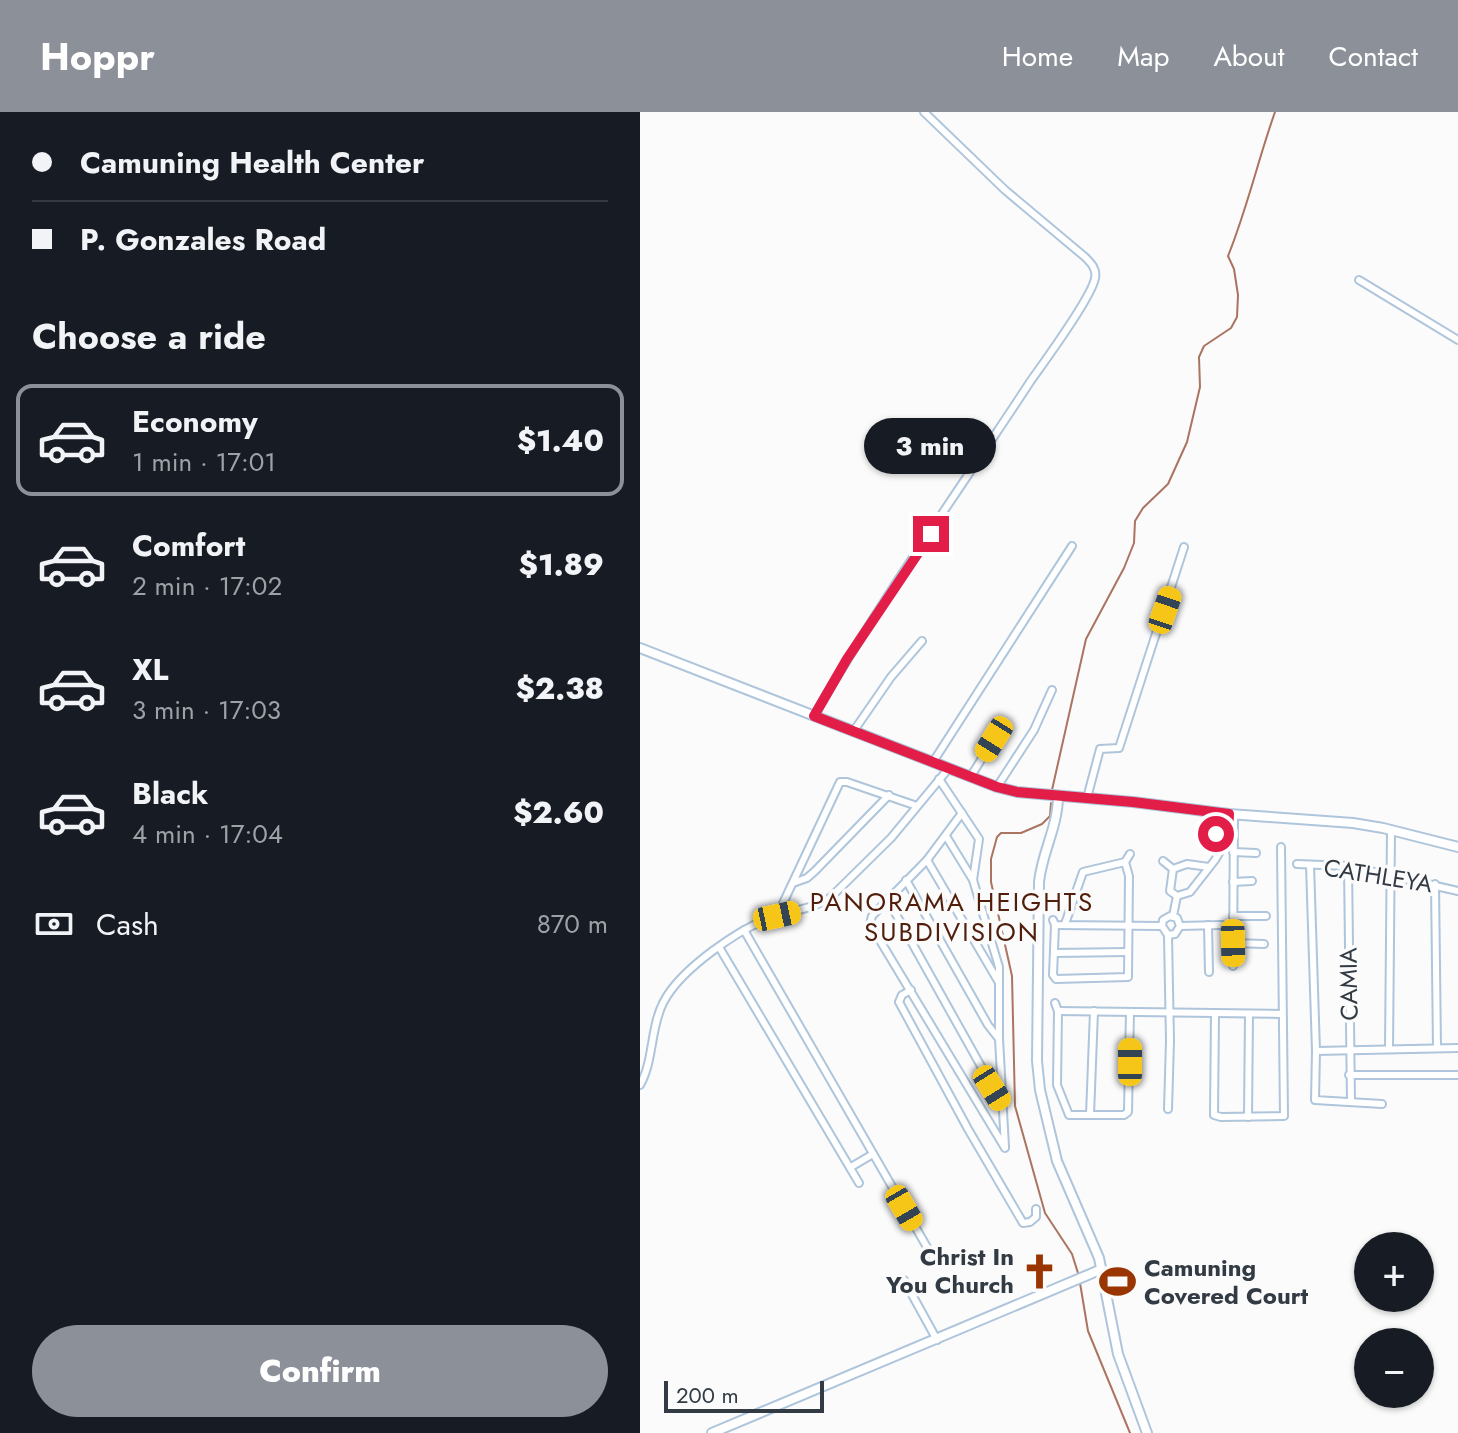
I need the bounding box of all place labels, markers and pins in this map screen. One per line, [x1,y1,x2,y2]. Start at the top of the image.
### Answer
place label: Christ In You Church [885,1239,1014,1302]
place label: Camuning Covered Court [1144,1250,1309,1313]
church icon: Christ In You Church [1021,1252,1059,1290]
sports icon: Camuning Covered Court [1099,1263,1137,1301]

